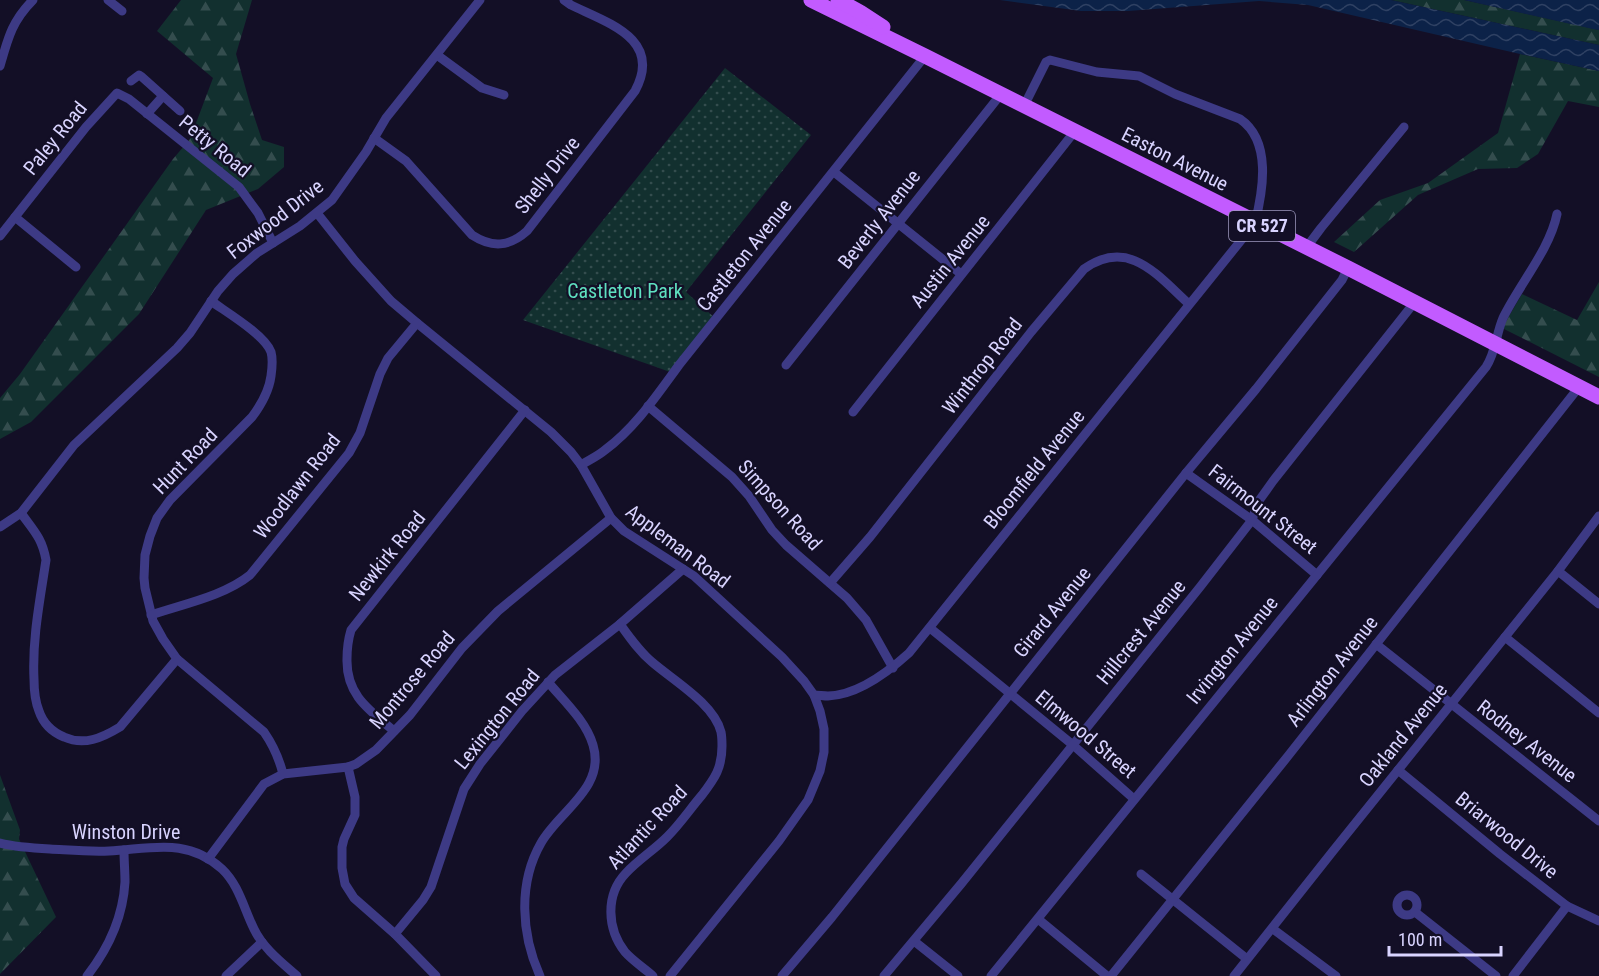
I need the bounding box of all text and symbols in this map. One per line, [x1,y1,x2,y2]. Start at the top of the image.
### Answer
street label: Paley Road [18,96,92,180]
street label: Petty Road [174,110,256,182]
street label: Easton Avenue [1118,122,1232,196]
street label: Shelly Drive [509,132,585,218]
street label: Beverly Avenue [833,165,925,273]
street label: Foxwood Drive [222,174,328,264]
street label: Castleton Avenue [691,194,797,316]
street label: Austin Avenue [905,210,995,312]
road number: CR 527 [1229,211,1295,241]
park label: Castleton Park [567,279,683,303]
street label: Winthrop Road [937,313,1027,419]
street label: Bloomfield Avenue [979,405,1089,533]
street label: Hunt Road [148,423,222,499]
street label: Woodlawn Road [249,429,345,543]
street label: Simpson Road [733,455,827,555]
street label: Fairmount Street [1204,459,1322,559]
street label: Appleman Road [621,499,735,593]
street label: Newkirk Road [344,506,430,606]
street label: Girard Avenue [1008,562,1096,662]
street label: Hillcrest Avenue [1091,575,1191,689]
street label: Irvington Avenue [1181,591,1283,709]
street label: Arlington Avenue [1281,611,1383,731]
street label: Montrose Road [364,626,460,734]
street label: Lexington Road [449,664,545,774]
street label: Oakland Avenue [1354,678,1452,792]
street label: Elmwood Street [1031,685,1141,783]
street label: Rodney Avenue [1472,695,1582,787]
street label: Atlantic Road [602,780,692,874]
street label: Briarwood Drive [1451,786,1563,884]
street label: Winston Drive [72,820,180,844]
scale bar [1389,919,1502,957]
text: 100 m [1398,929,1442,950]

